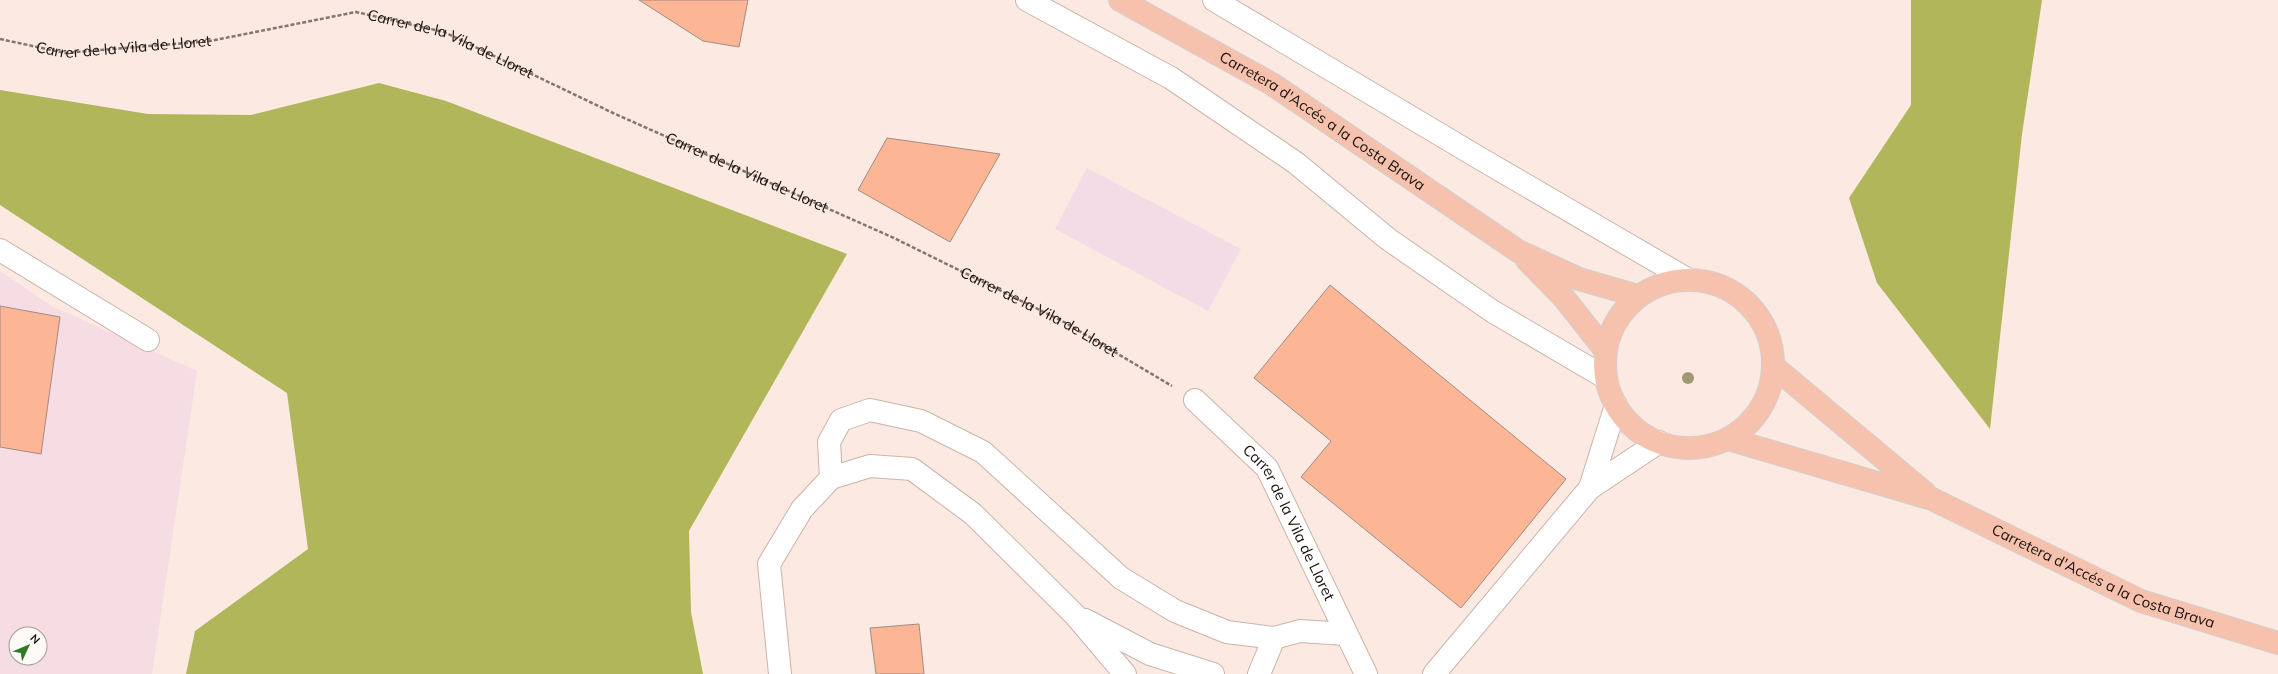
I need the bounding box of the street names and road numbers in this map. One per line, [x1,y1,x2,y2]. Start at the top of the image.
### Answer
street label: Carrer de la Vila de Lloret [366,5,537,82]
street label: Carrer de la Vila de Lloret [34,31,212,62]
street label: Carretera d'Accés a la Costa Brava [1216,47,1429,194]
street label: Carrer de la Vila de Lloret [663,128,831,217]
street label: Carrer de la Vila de Lloret [957,262,1122,361]
street label: Carrer de la Vila de Lloret [1239,440,1339,603]
street label: Carretera d'Accés a la Costa Brava [1989,520,2217,632]

